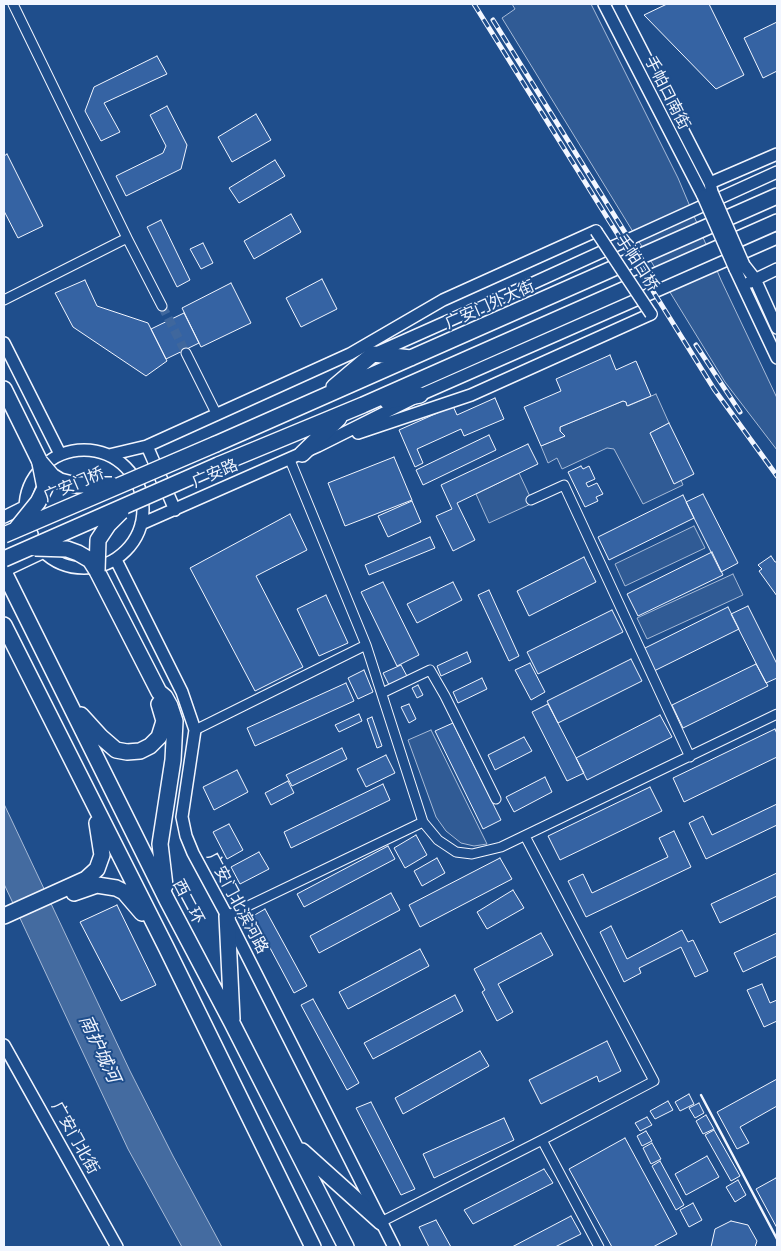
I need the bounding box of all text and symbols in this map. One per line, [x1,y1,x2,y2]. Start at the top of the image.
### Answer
street label: 手帕口南街 [640,53,694,133]
street label: 手帕口桥 [612,231,662,295]
street label: 广安门外大街 [442,277,538,333]
street label: 广安路 [189,456,241,492]
street label: 广安门桥 [41,464,107,506]
street label: 广安门北滨河路 [202,849,272,957]
street label: 西二环 [168,876,208,928]
water label: 南护城河 [74,1012,124,1086]
street label: 广安门北街 [47,1098,103,1178]

